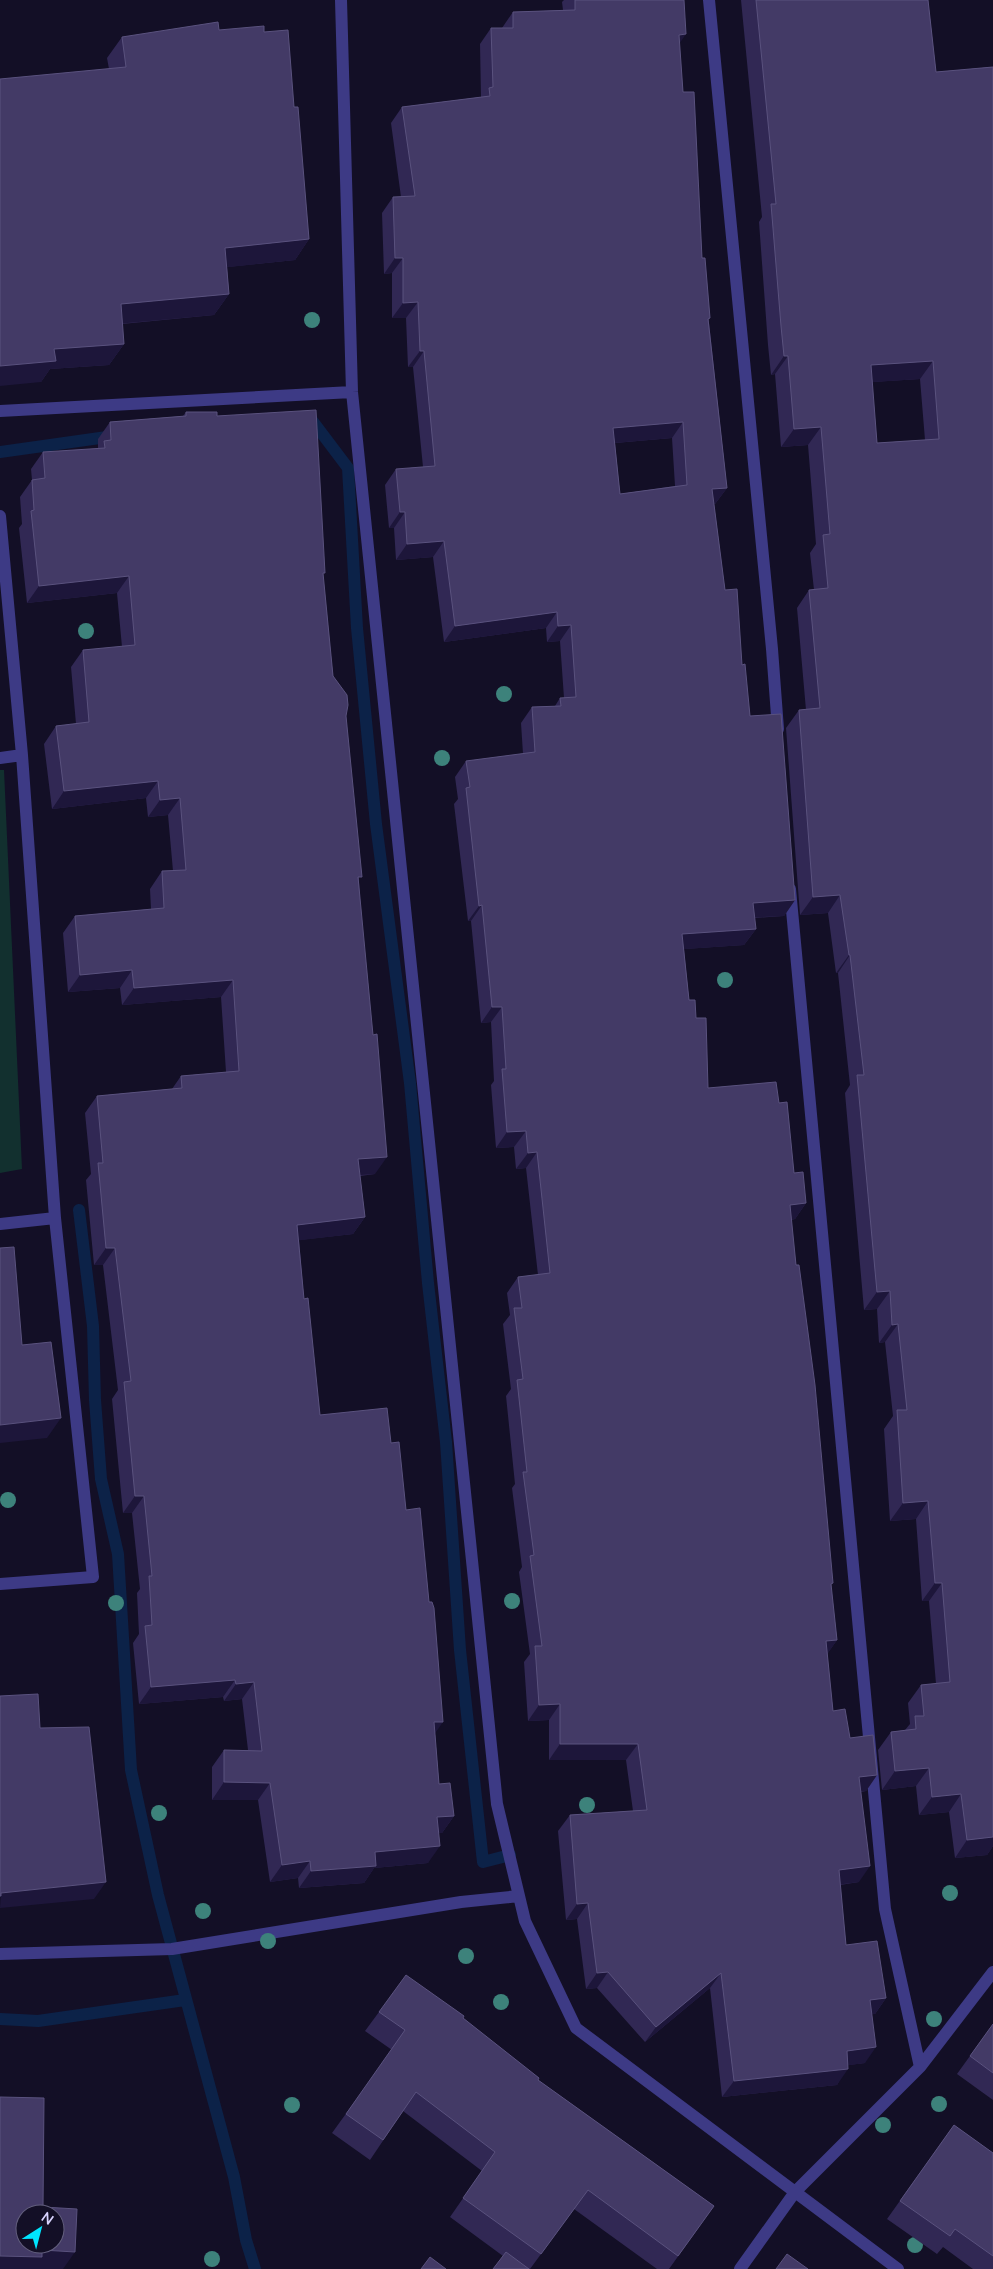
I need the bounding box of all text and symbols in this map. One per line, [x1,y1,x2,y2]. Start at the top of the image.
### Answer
north arrow [15,2204,65,2254]
text: N [39,2208,57,2228]

